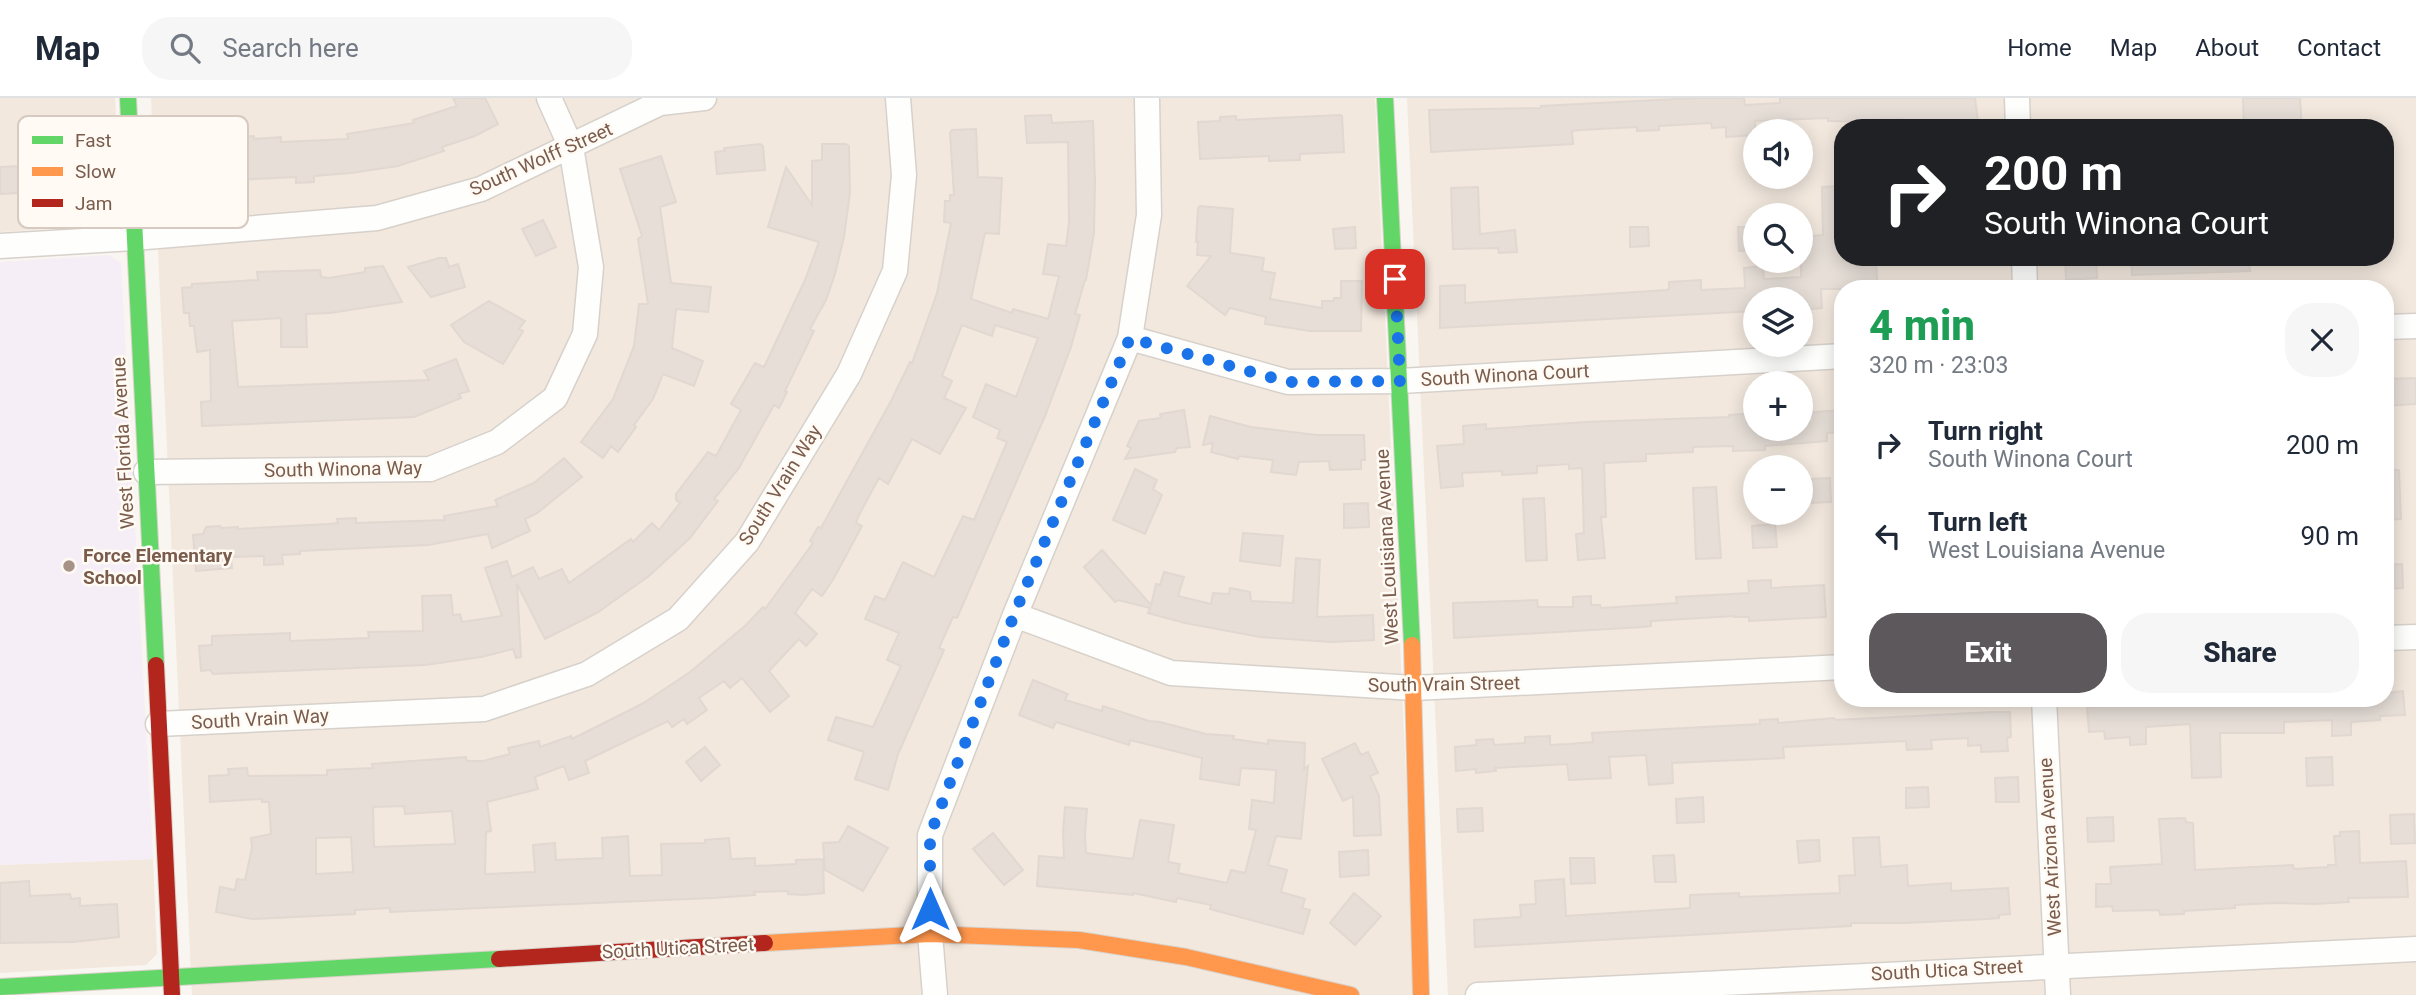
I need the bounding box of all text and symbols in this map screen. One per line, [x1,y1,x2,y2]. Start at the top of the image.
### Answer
search box [142,17,632,80]
text: Map [35,29,100,68]
icon: search [166,29,204,67]
text: Search here [222,33,359,63]
text: Home [2007,34,2072,62]
text: Map [2110,34,2157,62]
text: About [2195,34,2259,62]
text: Contact [2297,34,2381,62]
legend [18,116,248,228]
street label: South Wolff Street [466,117,616,201]
map controls [1743,119,1813,525]
button: sound [1743,119,1813,189]
text: Fast [75,129,112,152]
text: 200 m [1984,145,2123,202]
icon: right [1869,147,1960,238]
text: Slow [75,160,116,183]
text: Jam [75,192,112,215]
button: search [1743,203,1813,273]
text: South Winona Court [1984,204,2269,242]
pin [1365,249,1425,309]
icon: arrive [1376,260,1414,298]
button: layers [1743,287,1813,357]
text: 4 min [1869,301,1975,350]
button: close [2285,303,2359,377]
text: 320 m · 23:03 [1869,352,2008,379]
street label: West Florida Avenue [107,356,139,530]
street label: South Winona Court [1420,359,1590,391]
button: + [1743,371,1813,441]
text: Turn right [1928,416,2043,446]
street label: South Vrain Way [734,420,826,550]
icon: right [1869,426,1907,464]
text: 200 m [2286,430,2359,460]
text: South Winona Court [1928,446,2133,473]
street label: West Louisiana Avenue [1370,449,1404,645]
button: − [1743,455,1813,525]
street label: South Winona Way [264,456,422,482]
text: Turn left [1928,507,2027,537]
icon: left [1869,517,1907,555]
text: 90 m [2301,521,2359,551]
text: West Louisiana Avenue [1928,537,2165,564]
place label: Force Elementary School [83,544,233,589]
marker: Force Elementary School [61,558,77,574]
button: Exit [1869,613,2107,693]
button: Share [2121,613,2359,693]
street label: South Vrain Street [1368,671,1520,697]
street label: South Vrain Way [191,704,329,734]
street label: West Arizona Avenue [2034,757,2066,937]
position arrow [893,872,967,946]
street label: South Utica Street [601,933,755,963]
street label: South Utica Street [1870,955,2024,985]

